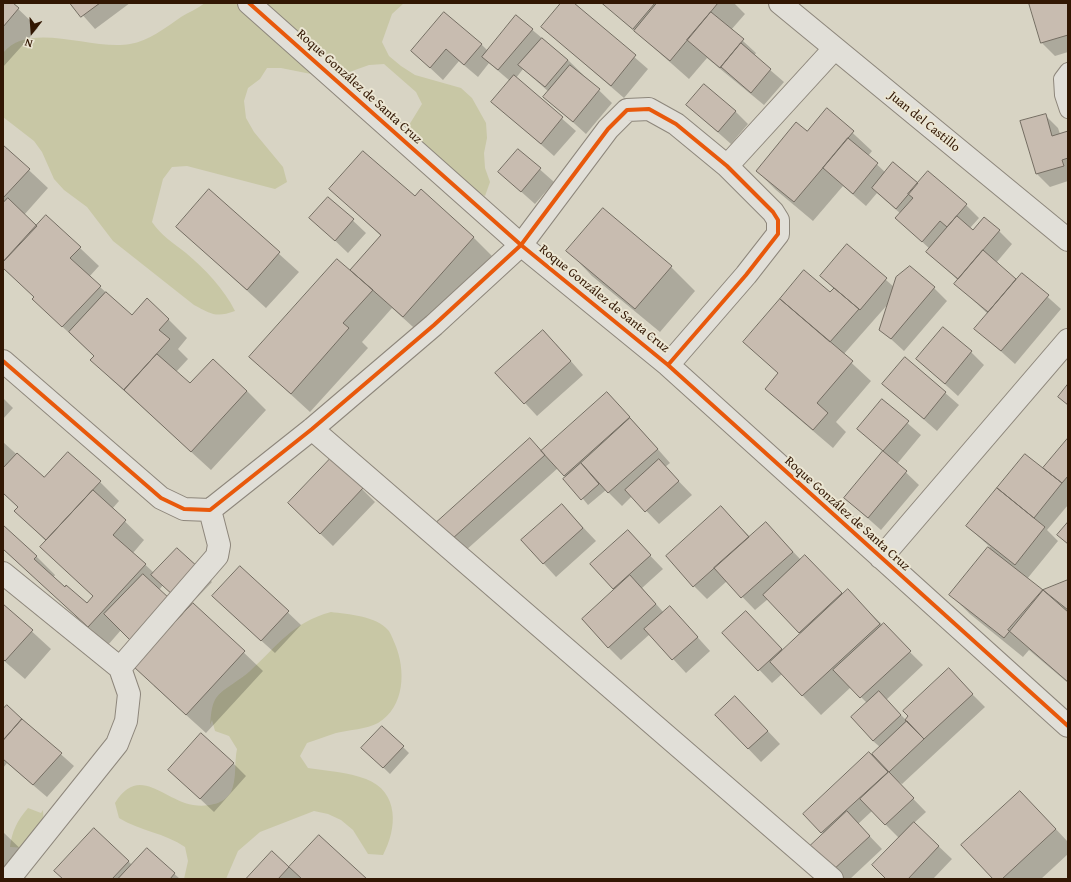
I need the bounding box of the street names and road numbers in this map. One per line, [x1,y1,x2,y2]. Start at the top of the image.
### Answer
street label: Roque González de Santa Cruz [293,27,425,147]
street label: Juan del Castillo [885,88,963,156]
street label: Roque González de Santa Cruz [536,242,672,356]
street label: Roque González de Santa Cruz [781,454,913,574]

